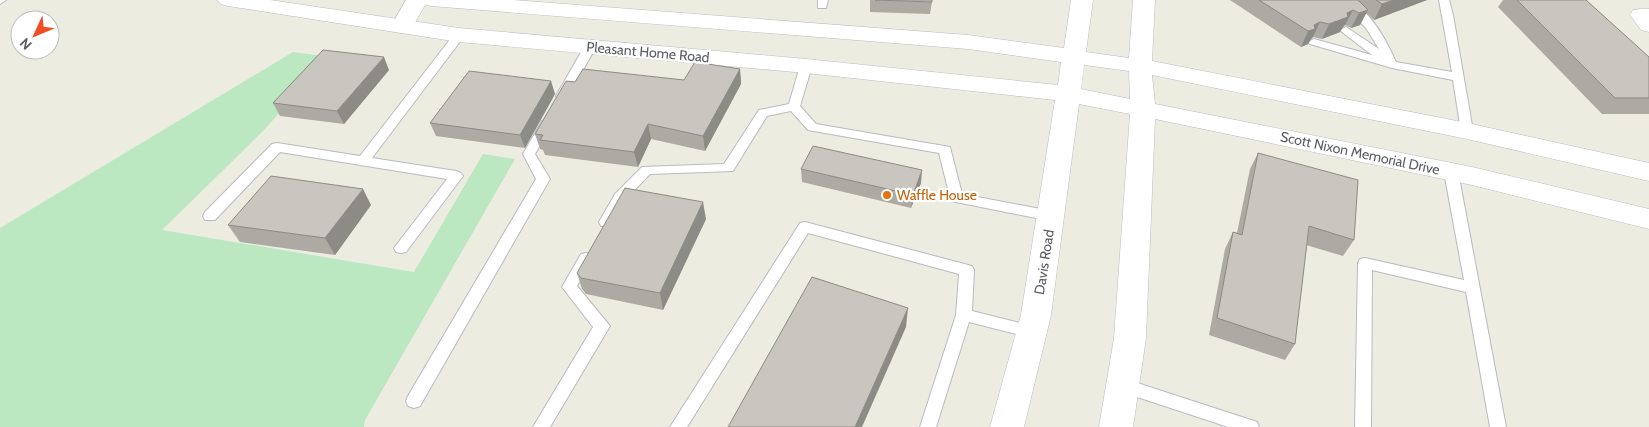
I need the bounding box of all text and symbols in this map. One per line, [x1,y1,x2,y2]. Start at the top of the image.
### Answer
north arrow [10,10,60,60]
text: N [16,34,36,54]
street label: Pleasant Home Road [586,38,710,66]
street label: Scott Nixon Memorial Drive [1279,127,1441,179]
place label: Waffle House [897,186,977,204]
marker: Waffle House [881,189,893,201]
street label: Davis Road [1030,228,1058,296]

